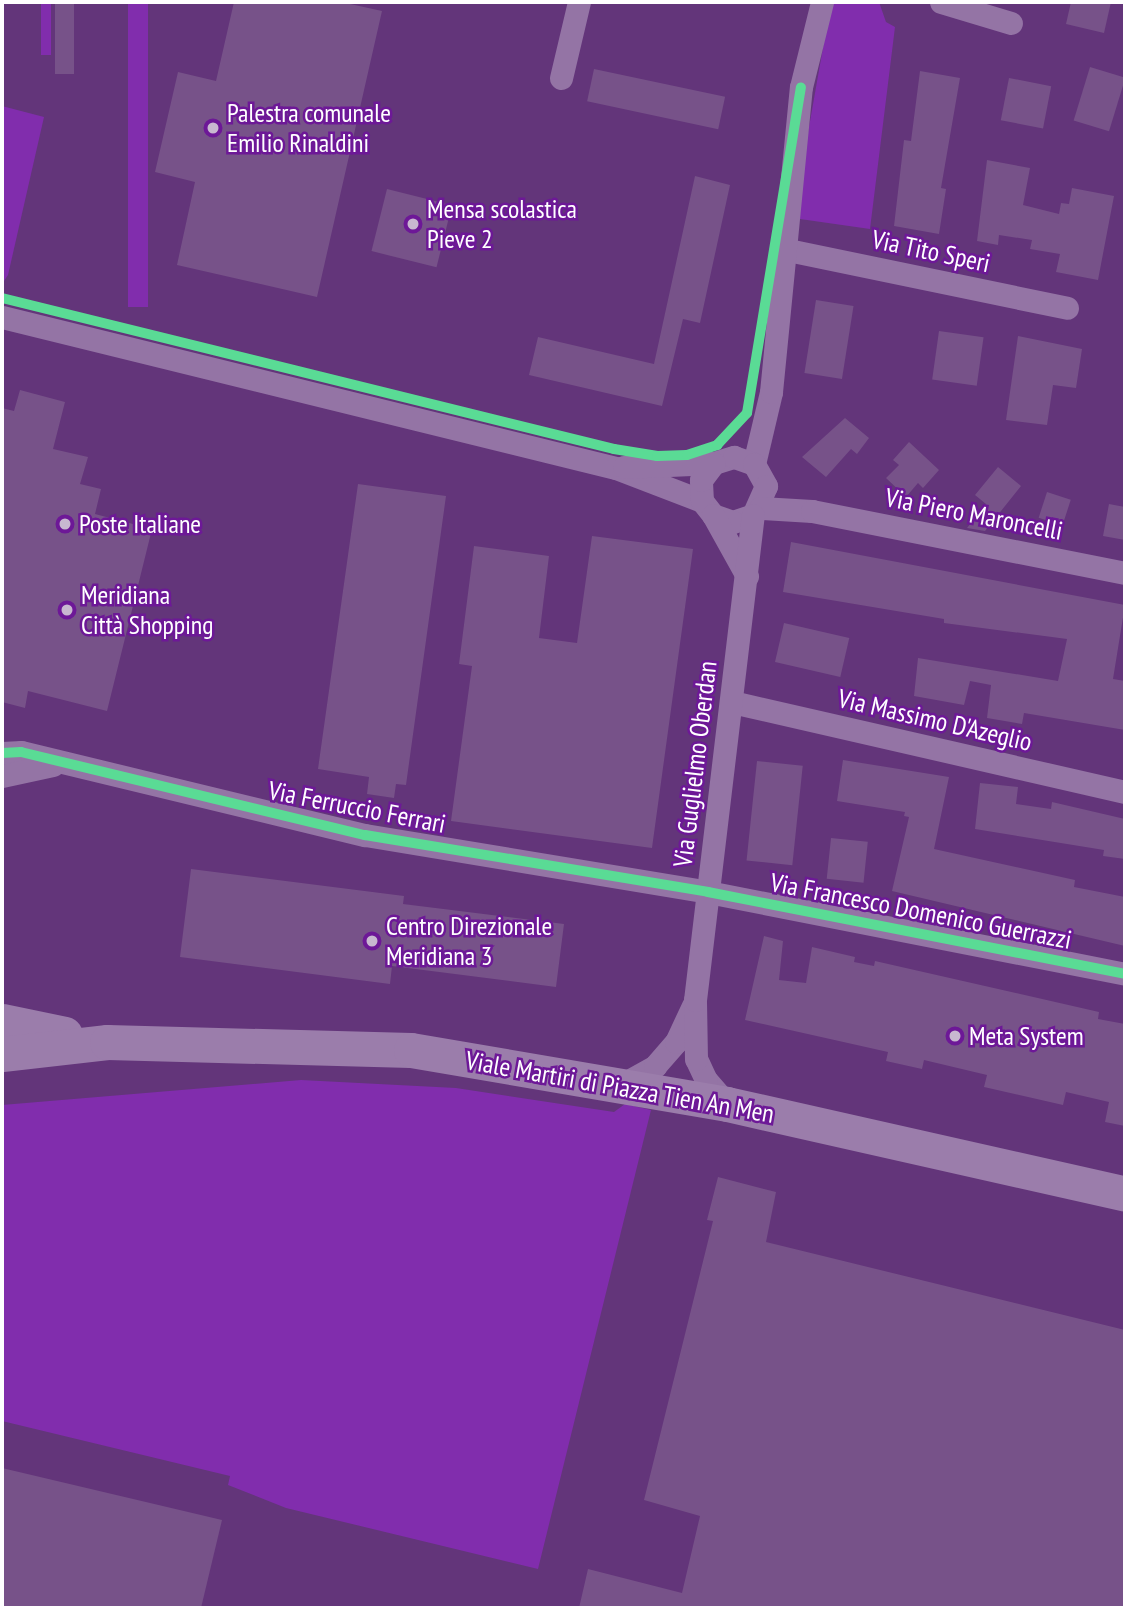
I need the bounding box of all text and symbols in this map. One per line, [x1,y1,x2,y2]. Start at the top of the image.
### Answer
place label: Palestra comunale Emilio Rinaldini [227,97,391,158]
marker: Palestra comunale Emilio Rinaldini [205,120,221,136]
place label: Mensa scolastica Pieve 2 [427,193,577,255]
marker: Mensa scolastica Pieve 2 [405,216,421,232]
street label: Via Tito Speri [869,223,993,279]
street label: Via Piero Maroncelli [883,482,1065,546]
place label: Poste Italiane [79,508,201,540]
marker: Poste Italiane [57,516,73,532]
place label: Meridiana Città Shopping [81,579,213,640]
marker: Meridiana Città Shopping [59,602,75,618]
street label: Via Guglielmo Oberdan [667,659,723,869]
street label: Via Massimo D'Azeglio [835,683,1035,757]
street label: Via Ferruccio Ferrari [266,775,448,839]
street label: Via Francesco Domenico Guerrazzi [768,866,1074,956]
place label: Centro Direzionale Meridiana 3 [386,910,552,972]
marker: Centro Direzionale Meridiana 3 [364,933,380,949]
place label: Meta System [969,1020,1084,1052]
marker: Meta System [947,1028,963,1044]
street label: Viale Martiri di Piazza Tien An Men [463,1044,777,1130]

